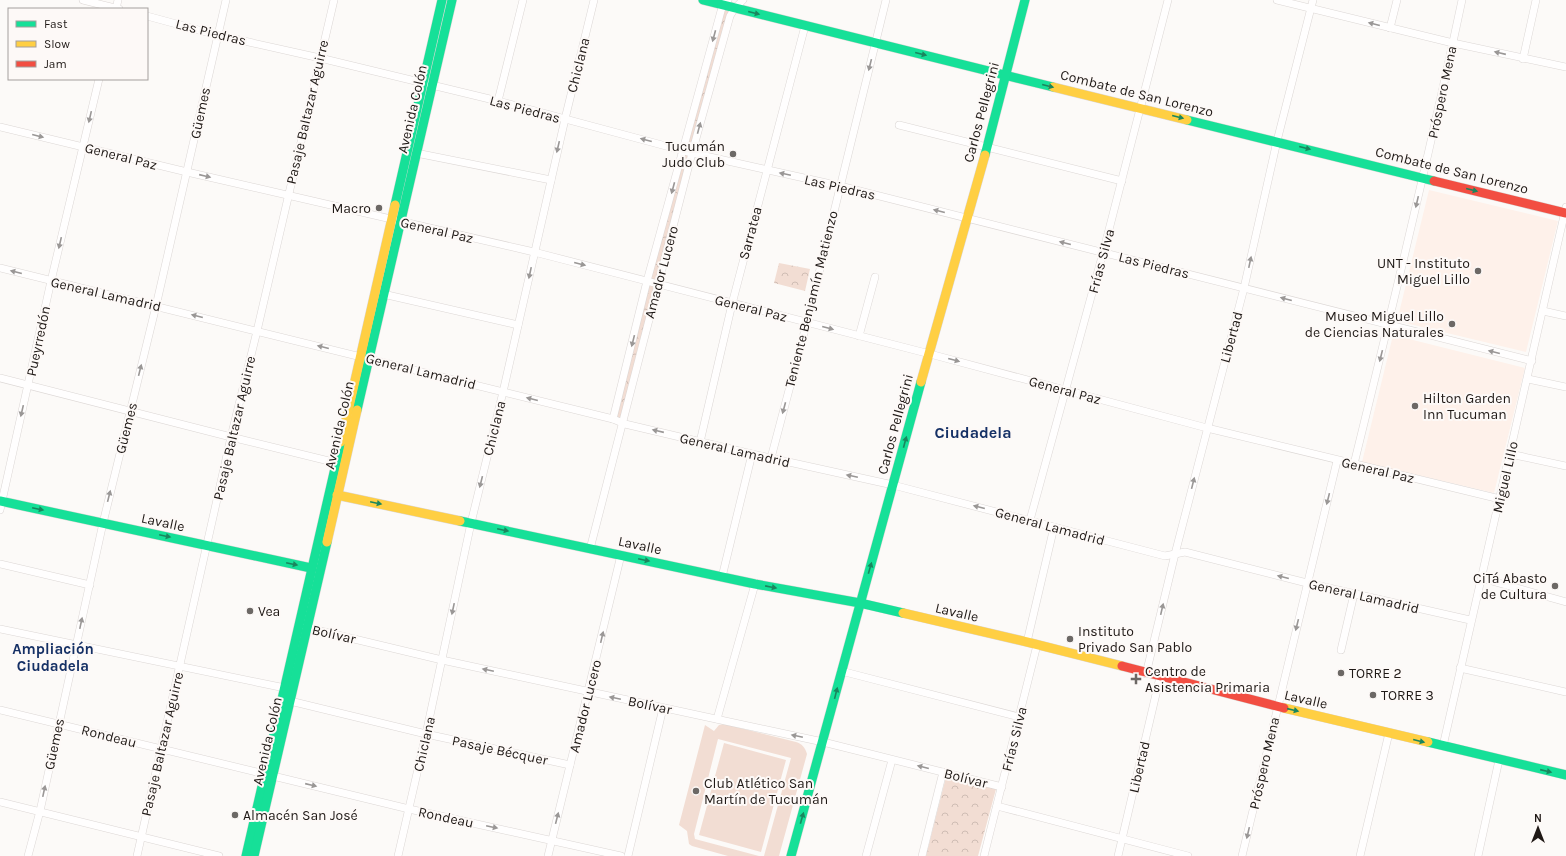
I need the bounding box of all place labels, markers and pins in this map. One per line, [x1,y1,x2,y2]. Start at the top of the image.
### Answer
place label: Tucumán Judo Club [662,138,725,171]
marker: Tucumán Judo Club [728,149,738,159]
place label: Macro [331,200,371,217]
marker: Macro [374,203,384,213]
place label: UNT - Instituto Miguel Lillo [1377,255,1470,288]
marker: UNT - Instituto Miguel Lillo [1473,266,1483,276]
place label: Museo Miguel Lillo de Ciencias Naturales [1305,308,1444,341]
marker: Museo Miguel Lillo de Ciencias Naturales [1447,319,1457,329]
place label: Hilton Garden Inn Tucuman [1423,390,1511,423]
marker: Hilton Garden Inn Tucuman [1410,401,1420,411]
place label: CiTá Abasto de Cultura [1473,570,1547,603]
marker: CiTá Abasto de Cultura [1550,581,1560,591]
place label: Vea [258,603,280,620]
marker: Vea [245,606,255,616]
place label: Instituto Privado San Pablo [1078,623,1192,656]
marker: Instituto Privado San Pablo [1065,634,1075,644]
place label: Centro de Asistencia Primaria [1145,663,1270,696]
place label: TORRE 2 [1349,665,1402,682]
marker: TORRE 2 [1336,668,1346,678]
marker: Centro de Asistencia Primaria [1130,673,1142,685]
place label: TORRE 3 [1381,687,1434,704]
marker: TORRE 3 [1368,690,1378,700]
place label: Club Atlético San Martín de Tucumán [704,775,828,808]
marker: Club Atlético San Martín de Tucumán [691,786,701,796]
place label: Almacén San José [243,807,358,824]
marker: Almacén San José [230,810,240,820]

